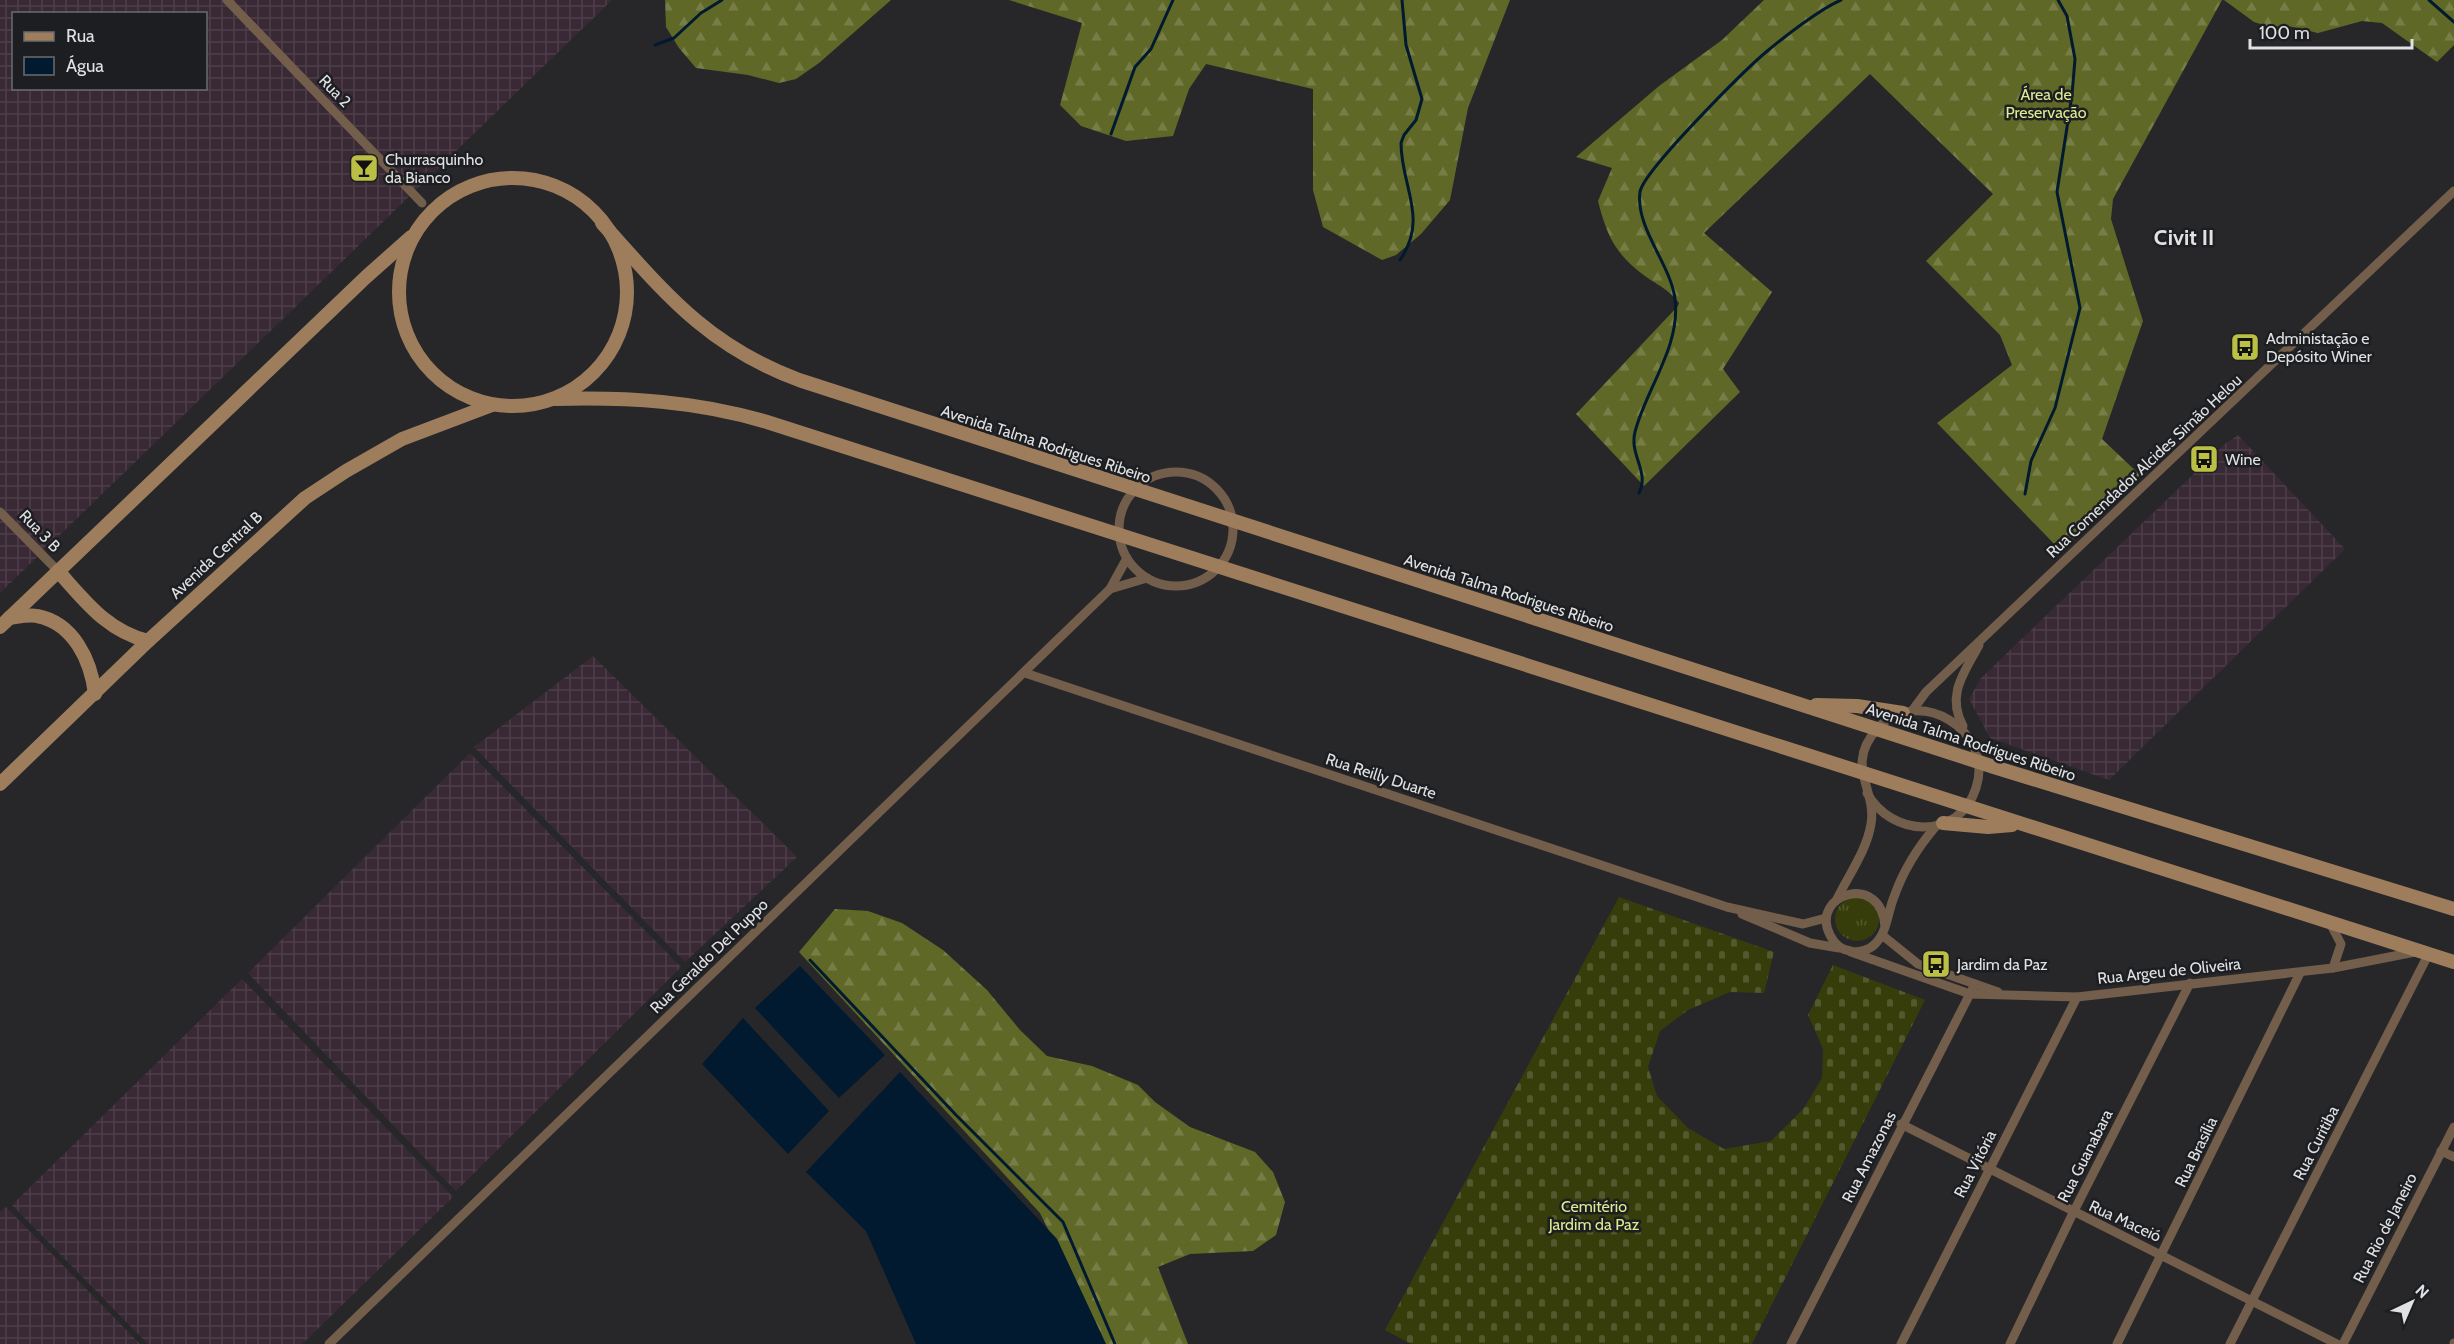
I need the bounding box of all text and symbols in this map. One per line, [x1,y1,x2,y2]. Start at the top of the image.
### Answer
legend [12,12,207,90]
scale bar [2250,12,2412,50]
text: 100 m [2259,22,2310,44]
text: Rua [66,25,95,47]
text: Água [66,55,104,77]
street label: Rua 2 [315,71,355,111]
park label: Área de Preservação [2005,85,2087,122]
place label: Churrasquinho da Bianco [385,150,484,187]
bar icon: Churrasquinho da Bianco [348,152,380,184]
district label: Civit II [2154,224,2214,251]
place label: Administação e Depósito Winer [2266,329,2373,366]
bus stop icon: Administação e Depósito Winer [2229,331,2261,363]
street label: Rua Comendador Alcides Simão Helou [2042,370,2246,562]
street label: Avenida Talma Rodrigues Ribeiro [939,401,1153,487]
bus stop icon: Wine [2188,443,2220,475]
place label: Wine [2225,450,2261,469]
street label: Rua 3 B [15,506,65,556]
street label: Avenida Central B [166,507,266,603]
street label: Avenida Talma Rodrigues Ribeiro [1402,550,1616,636]
street label: Avenida Talma Rodrigues Ribeiro [1864,699,2078,785]
street label: Rua Reilly Duarte [1323,749,1439,803]
street label: Rua Geraldo Del Puppo [646,895,772,1017]
bus stop icon: Jardim da Paz [1920,948,1952,980]
street label: Rua Argeu de Oliveira [2096,954,2242,988]
place label: Jardim da Paz [1956,955,2048,974]
street label: Rua Curitiba [2289,1102,2343,1183]
street label: Rua Guanabara [2053,1106,2117,1206]
street label: Rua Amazonas [1838,1108,1900,1206]
street label: Rua Brasília [2171,1113,2221,1190]
street label: Rua Vitória [1950,1127,2000,1201]
street label: Rua Rio de Janeiro [2349,1170,2421,1286]
street label: Rua Maceió [2086,1196,2164,1246]
park label: Cemitério Jardim da Paz [1548,1197,1640,1234]
north arrow [2382,1272,2442,1332]
text: N [2411,1281,2433,1302]

